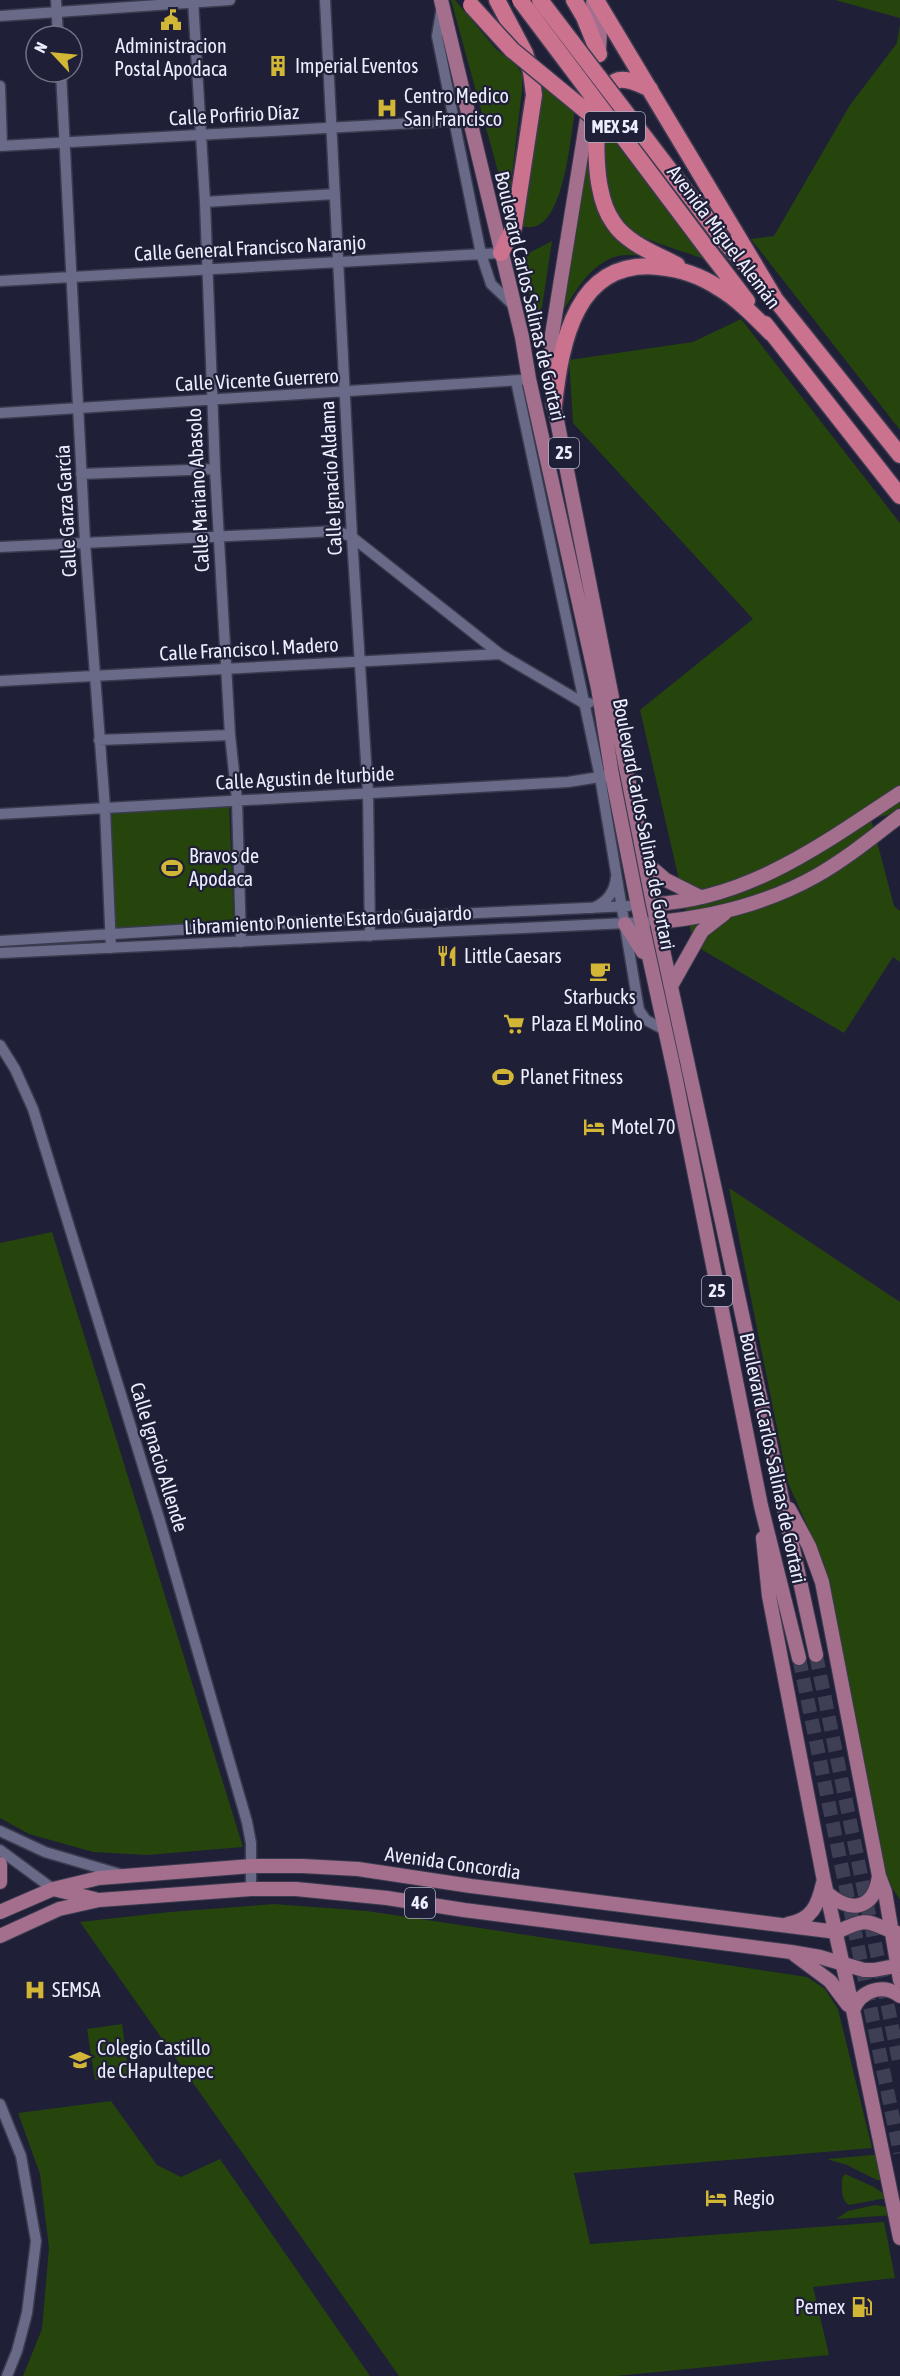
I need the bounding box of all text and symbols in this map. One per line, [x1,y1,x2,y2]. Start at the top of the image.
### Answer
public building icon: Administracion Postal Apodaca [159,8,183,32]
north arrow [24,24,84,84]
place label: Administracion Postal Apodaca [114,34,228,80]
text: N [30,39,51,56]
building icon: Imperial Eventos [266,54,290,78]
place label: Imperial Eventos [295,54,418,77]
place label: Centro Medico San Francisco [404,84,509,130]
hospital icon: Centro Medico San Francisco [375,96,399,120]
street label: Calle Porfirio Díaz [168,100,300,129]
road number: MEX 54 [585,112,645,142]
street label: Avenida Miguel Alemán [663,160,786,313]
street label: Boulevard Carlos Salinas de Gortari [491,169,570,423]
street label: Calle General Francisco Naranjo [133,230,367,265]
street label: Calle Vicente Guerrero [174,364,339,395]
street label: Calle Ignacio Aldama [315,400,346,556]
street label: Calle Mariano Abasolo [182,407,213,573]
road number: 25 [549,438,579,468]
street label: Calle Garza García [51,444,80,578]
street label: Calle Francisco I. Madero [159,632,339,665]
street label: Boulevard Carlos Salinas de Gortari [609,696,680,951]
street label: Calle Agustin de Iturbide [215,761,395,794]
place label: Bravos de Apodaca [189,844,259,890]
sports icon: Bravos de Apodaca [160,856,184,880]
street label: Libramiento Poniente Estardo Guajardo [184,900,472,939]
restaurant icon: Little Caesars [435,944,459,968]
place label: Little Caesars [464,944,561,967]
cafe icon: Starbucks [588,959,612,983]
place label: Starbucks [564,985,636,1008]
supermarket icon: Plaza El Molino [502,1012,526,1036]
place label: Plaza El Molino [531,1012,643,1035]
sports icon: Planet Fitness [491,1065,515,1089]
place label: Planet Fitness [520,1065,623,1088]
hotel icon: Motel 70 [582,1115,606,1139]
place label: Motel 70 [611,1115,675,1138]
road number: 25 [702,1276,732,1306]
street label: Boulevard Carlos Salinas de Gortari [736,1331,811,1585]
street label: Calle Ignacio Allende [126,1379,193,1534]
street label: Avenida Concordia [384,1842,522,1883]
road number: 46 [405,1888,435,1918]
hospital icon: SEMSA [23,1978,47,2002]
place label: SEMSA [52,1978,101,2001]
place label: Colegio Castillo de CHapultepec [97,2036,214,2082]
school or university icon: Colegio Castillo de CHapultepec [68,2048,92,2072]
hotel icon: Regio [704,2186,728,2210]
place label: Regio [733,2186,775,2209]
place label: Pemex [795,2295,845,2318]
fuel station icon: Pemex [850,2295,874,2319]

